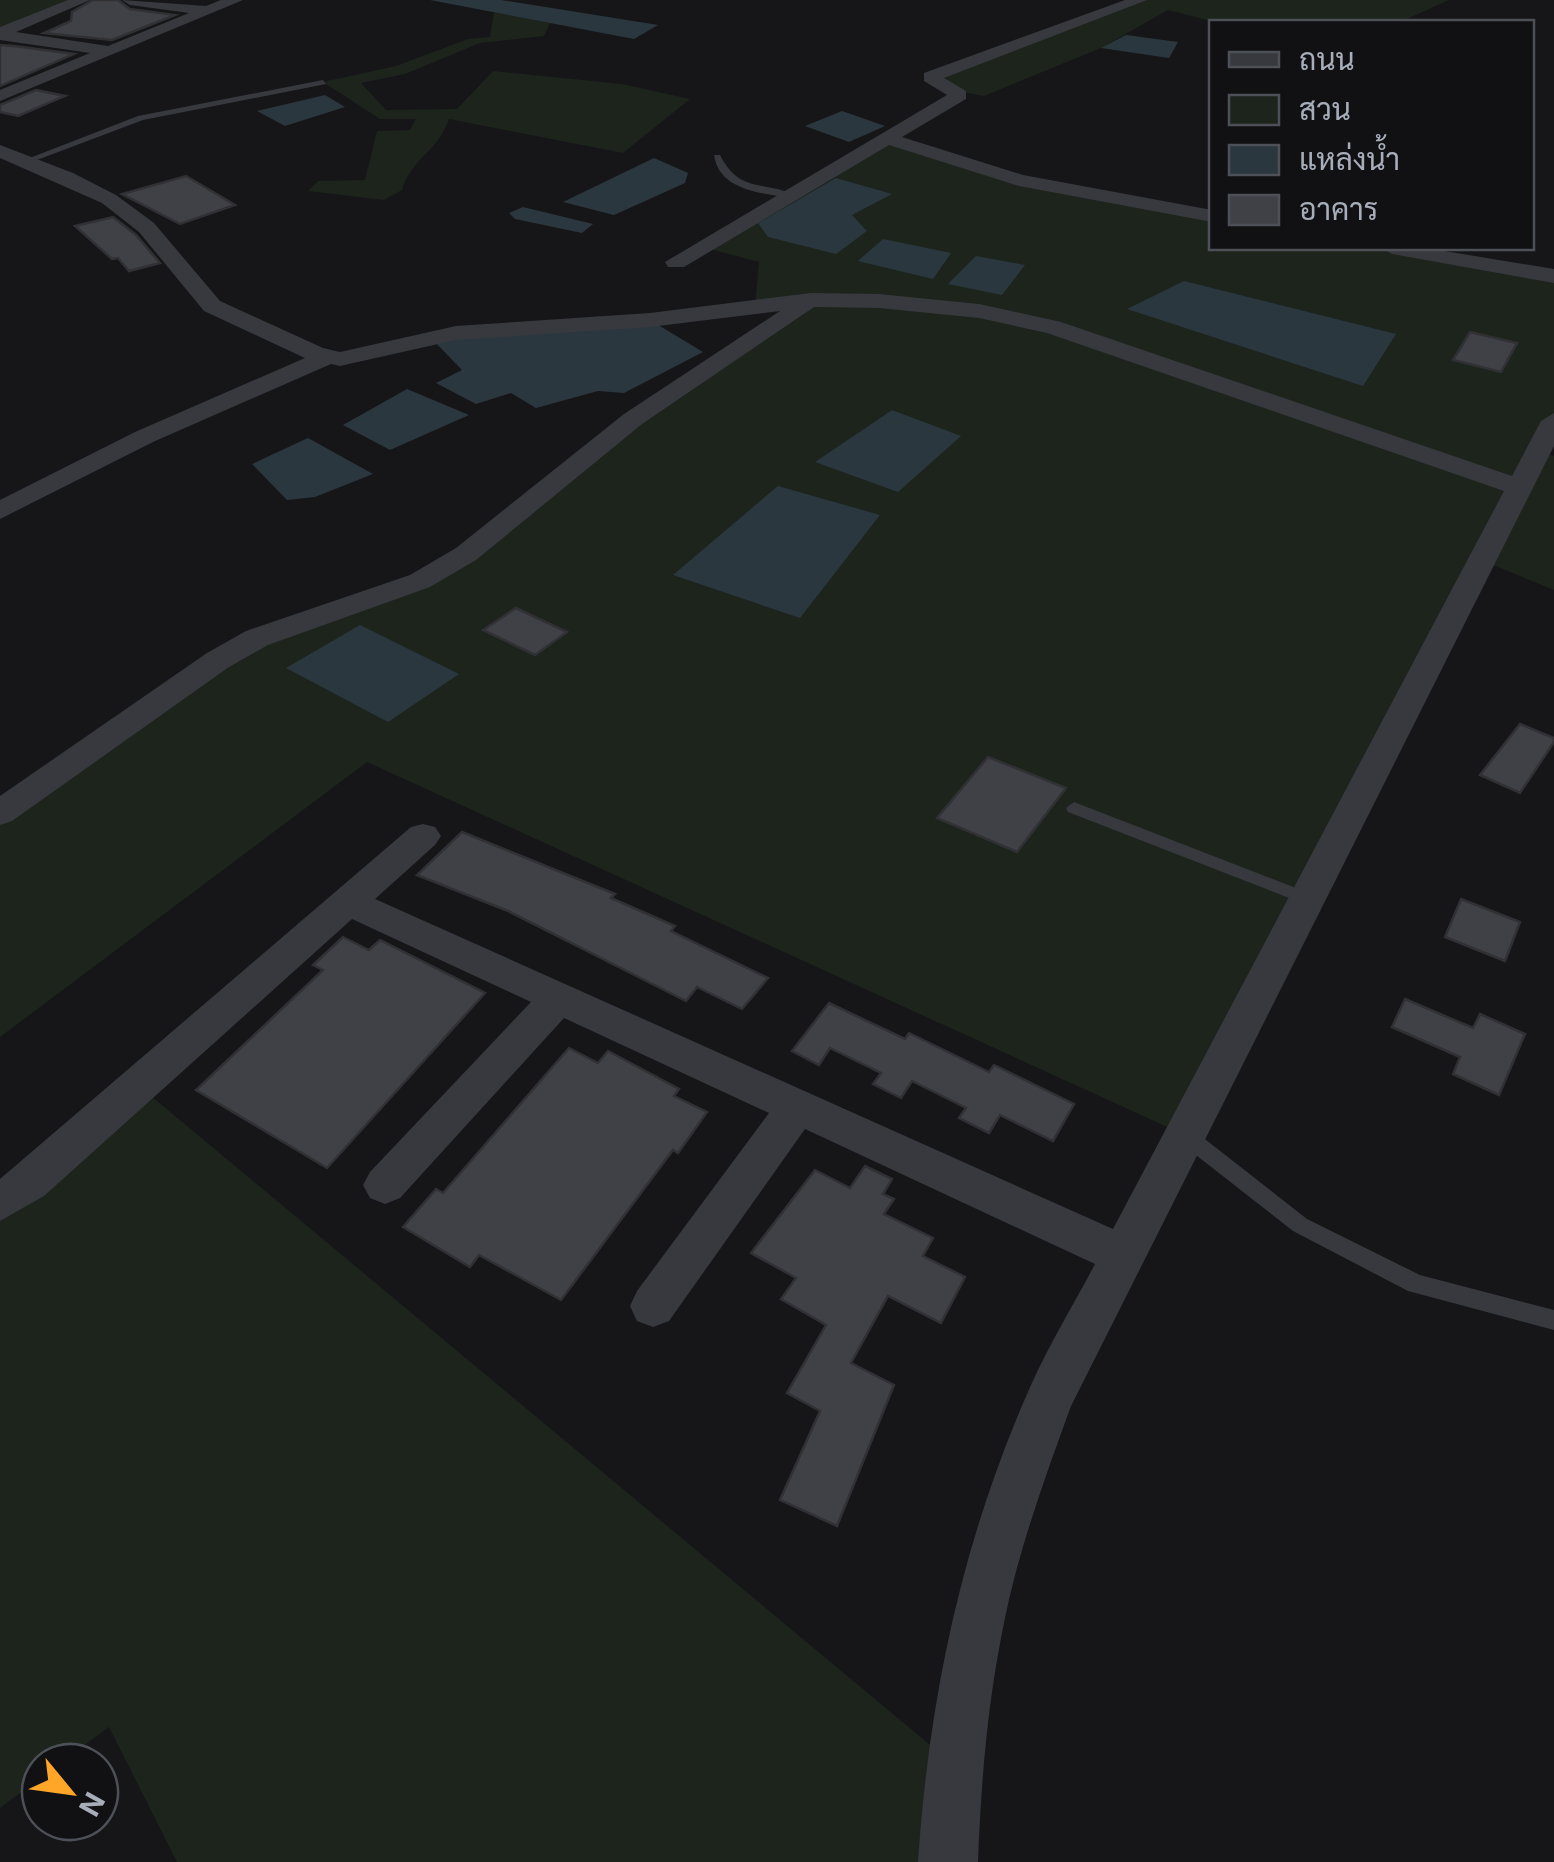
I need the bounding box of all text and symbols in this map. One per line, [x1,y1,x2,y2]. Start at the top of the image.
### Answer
legend [1209,20,1534,250]
text: ถนน [1299,41,1355,77]
text: สวน [1299,91,1351,127]
text: แหล่งน้ำ [1299,133,1400,177]
text: อาคาร [1299,191,1378,227]
north arrow [20,1742,120,1842]
text: N [72,1787,112,1822]

